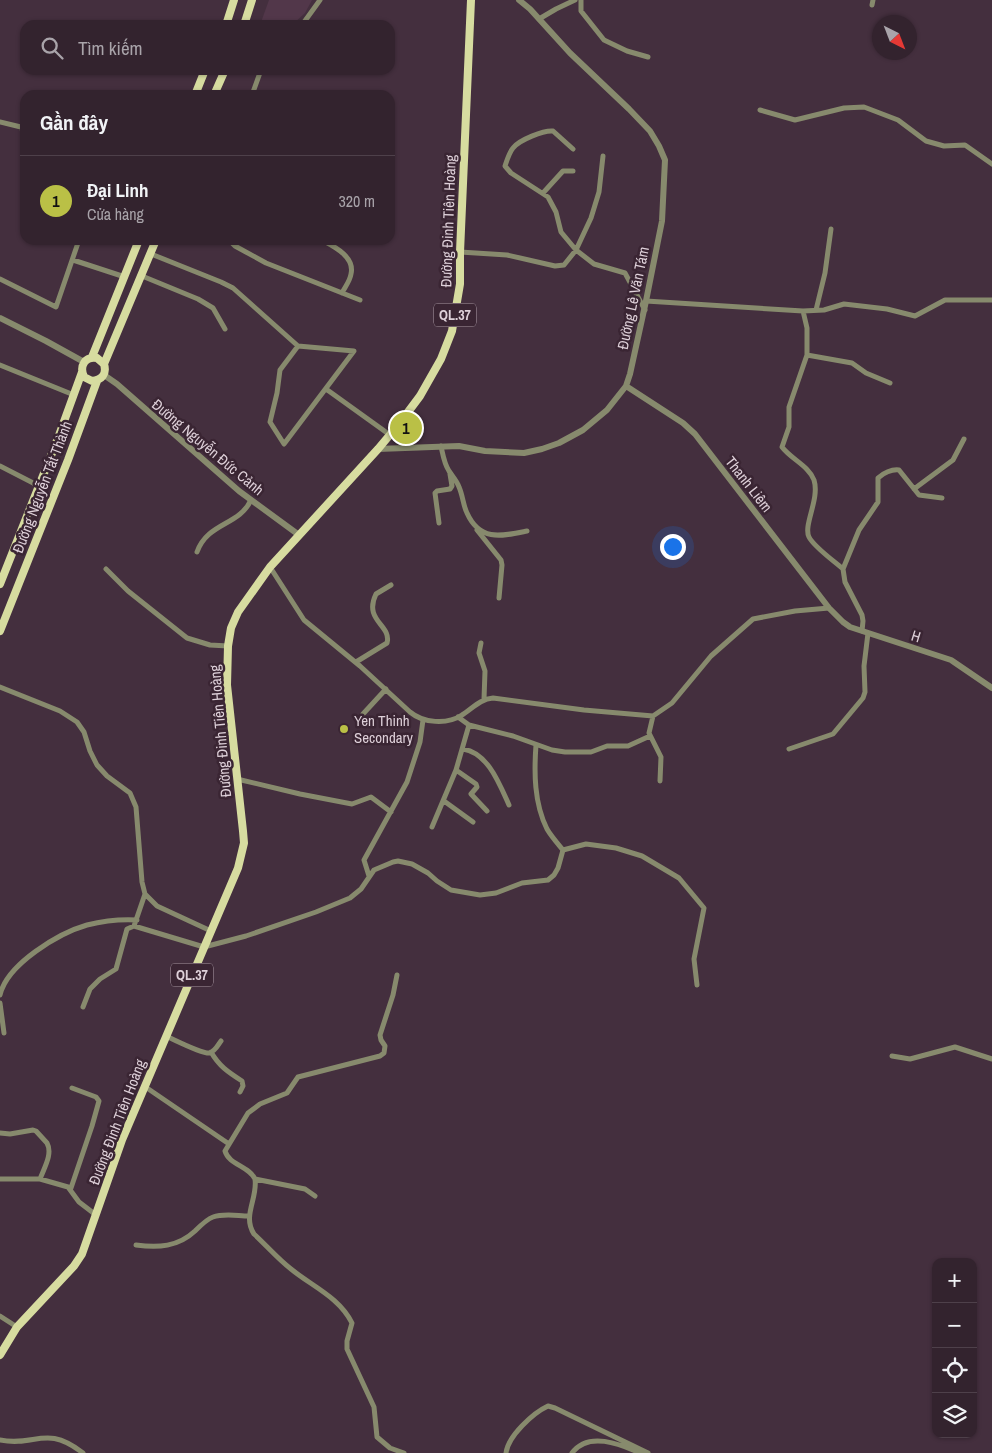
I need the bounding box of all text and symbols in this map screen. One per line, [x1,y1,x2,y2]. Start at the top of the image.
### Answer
north arrow [872,15,917,60]
search box [20,20,395,75]
icon: search [38,34,66,62]
text: Tìm kiếm [78,35,143,61]
text: Gần đây [40,108,108,137]
street label: Đường Đinh Tiên Hoàng [435,154,461,288]
text: Đại Linh [87,177,148,203]
text: 1 [52,190,60,212]
text: 320 m [339,190,375,212]
text: Cửa hàng [87,203,144,225]
street label: Đường Lê Văn Tám [612,245,654,351]
road number: QL.37 [434,304,476,326]
street label: Đường Nguyễn Đức Cảnh [148,394,268,500]
pin: 1 [390,409,422,447]
street label: Đường Nguyễn Tất Thành [7,418,77,556]
street label: Thanh Liêm [721,452,777,516]
your location [660,534,686,560]
street label: H [909,625,923,647]
street label: Đường Đinh Tiên Hoàng [204,664,236,798]
place label: Yen Thinh Secondary [354,710,414,748]
marker: Yen Thinh Secondary [338,723,350,735]
road number: QL.37 [171,964,213,986]
street label: Đường Đinh Tiên Hoàng [83,1056,151,1188]
map controls [932,1258,977,1438]
button: + [932,1258,977,1303]
button: − [932,1303,977,1348]
button: locate [932,1348,977,1393]
button: layers [932,1393,977,1438]

